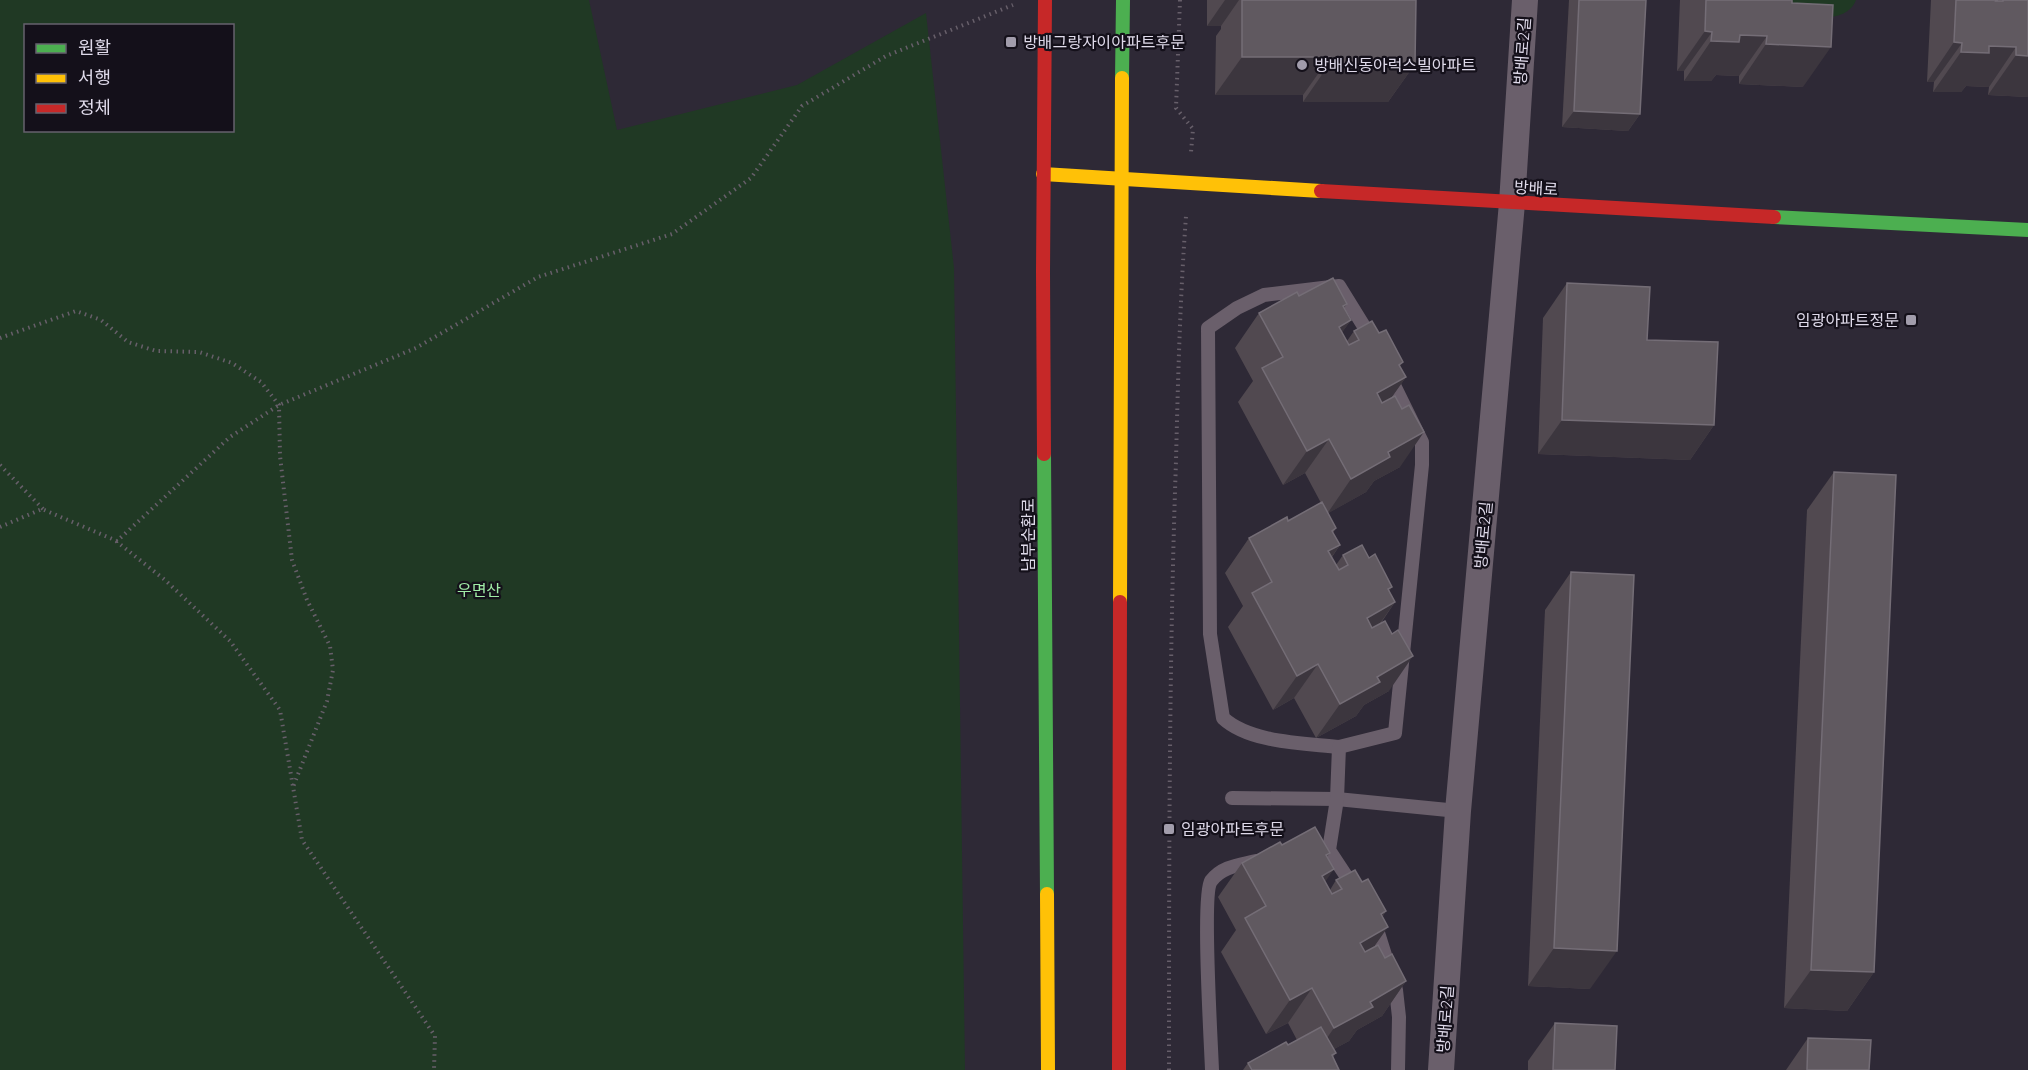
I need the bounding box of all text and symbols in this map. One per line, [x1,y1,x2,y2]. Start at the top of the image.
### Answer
street label: 방배로2길 [1510,17,1534,85]
legend [24,24,234,132]
place label: 방배그랑자이아파트후문 [1023,32,1185,52]
marker: 방배그랑자이아파트후문 [1004,35,1018,49]
text: 원활 [78,36,111,59]
place label: 방배신동아럭스빌아파트 [1314,55,1476,75]
marker: 방배신동아럭스빌아파트 [1295,58,1309,72]
text: 서행 [78,66,111,89]
text: 정체 [78,96,111,119]
street label: 방배로 [1513,177,1559,199]
place label: 임광아파트정문 [1796,310,1899,330]
marker: 임광아파트정문 [1904,313,1918,327]
street label: 남부순환로 [1018,498,1038,572]
street label: 방배로2길 [1470,500,1496,570]
park label: 우면산 [457,580,501,600]
place label: 임광아파트후문 [1181,819,1284,839]
marker: 임광아파트후문 [1162,822,1176,836]
street label: 방배로2길 [1433,985,1457,1053]

